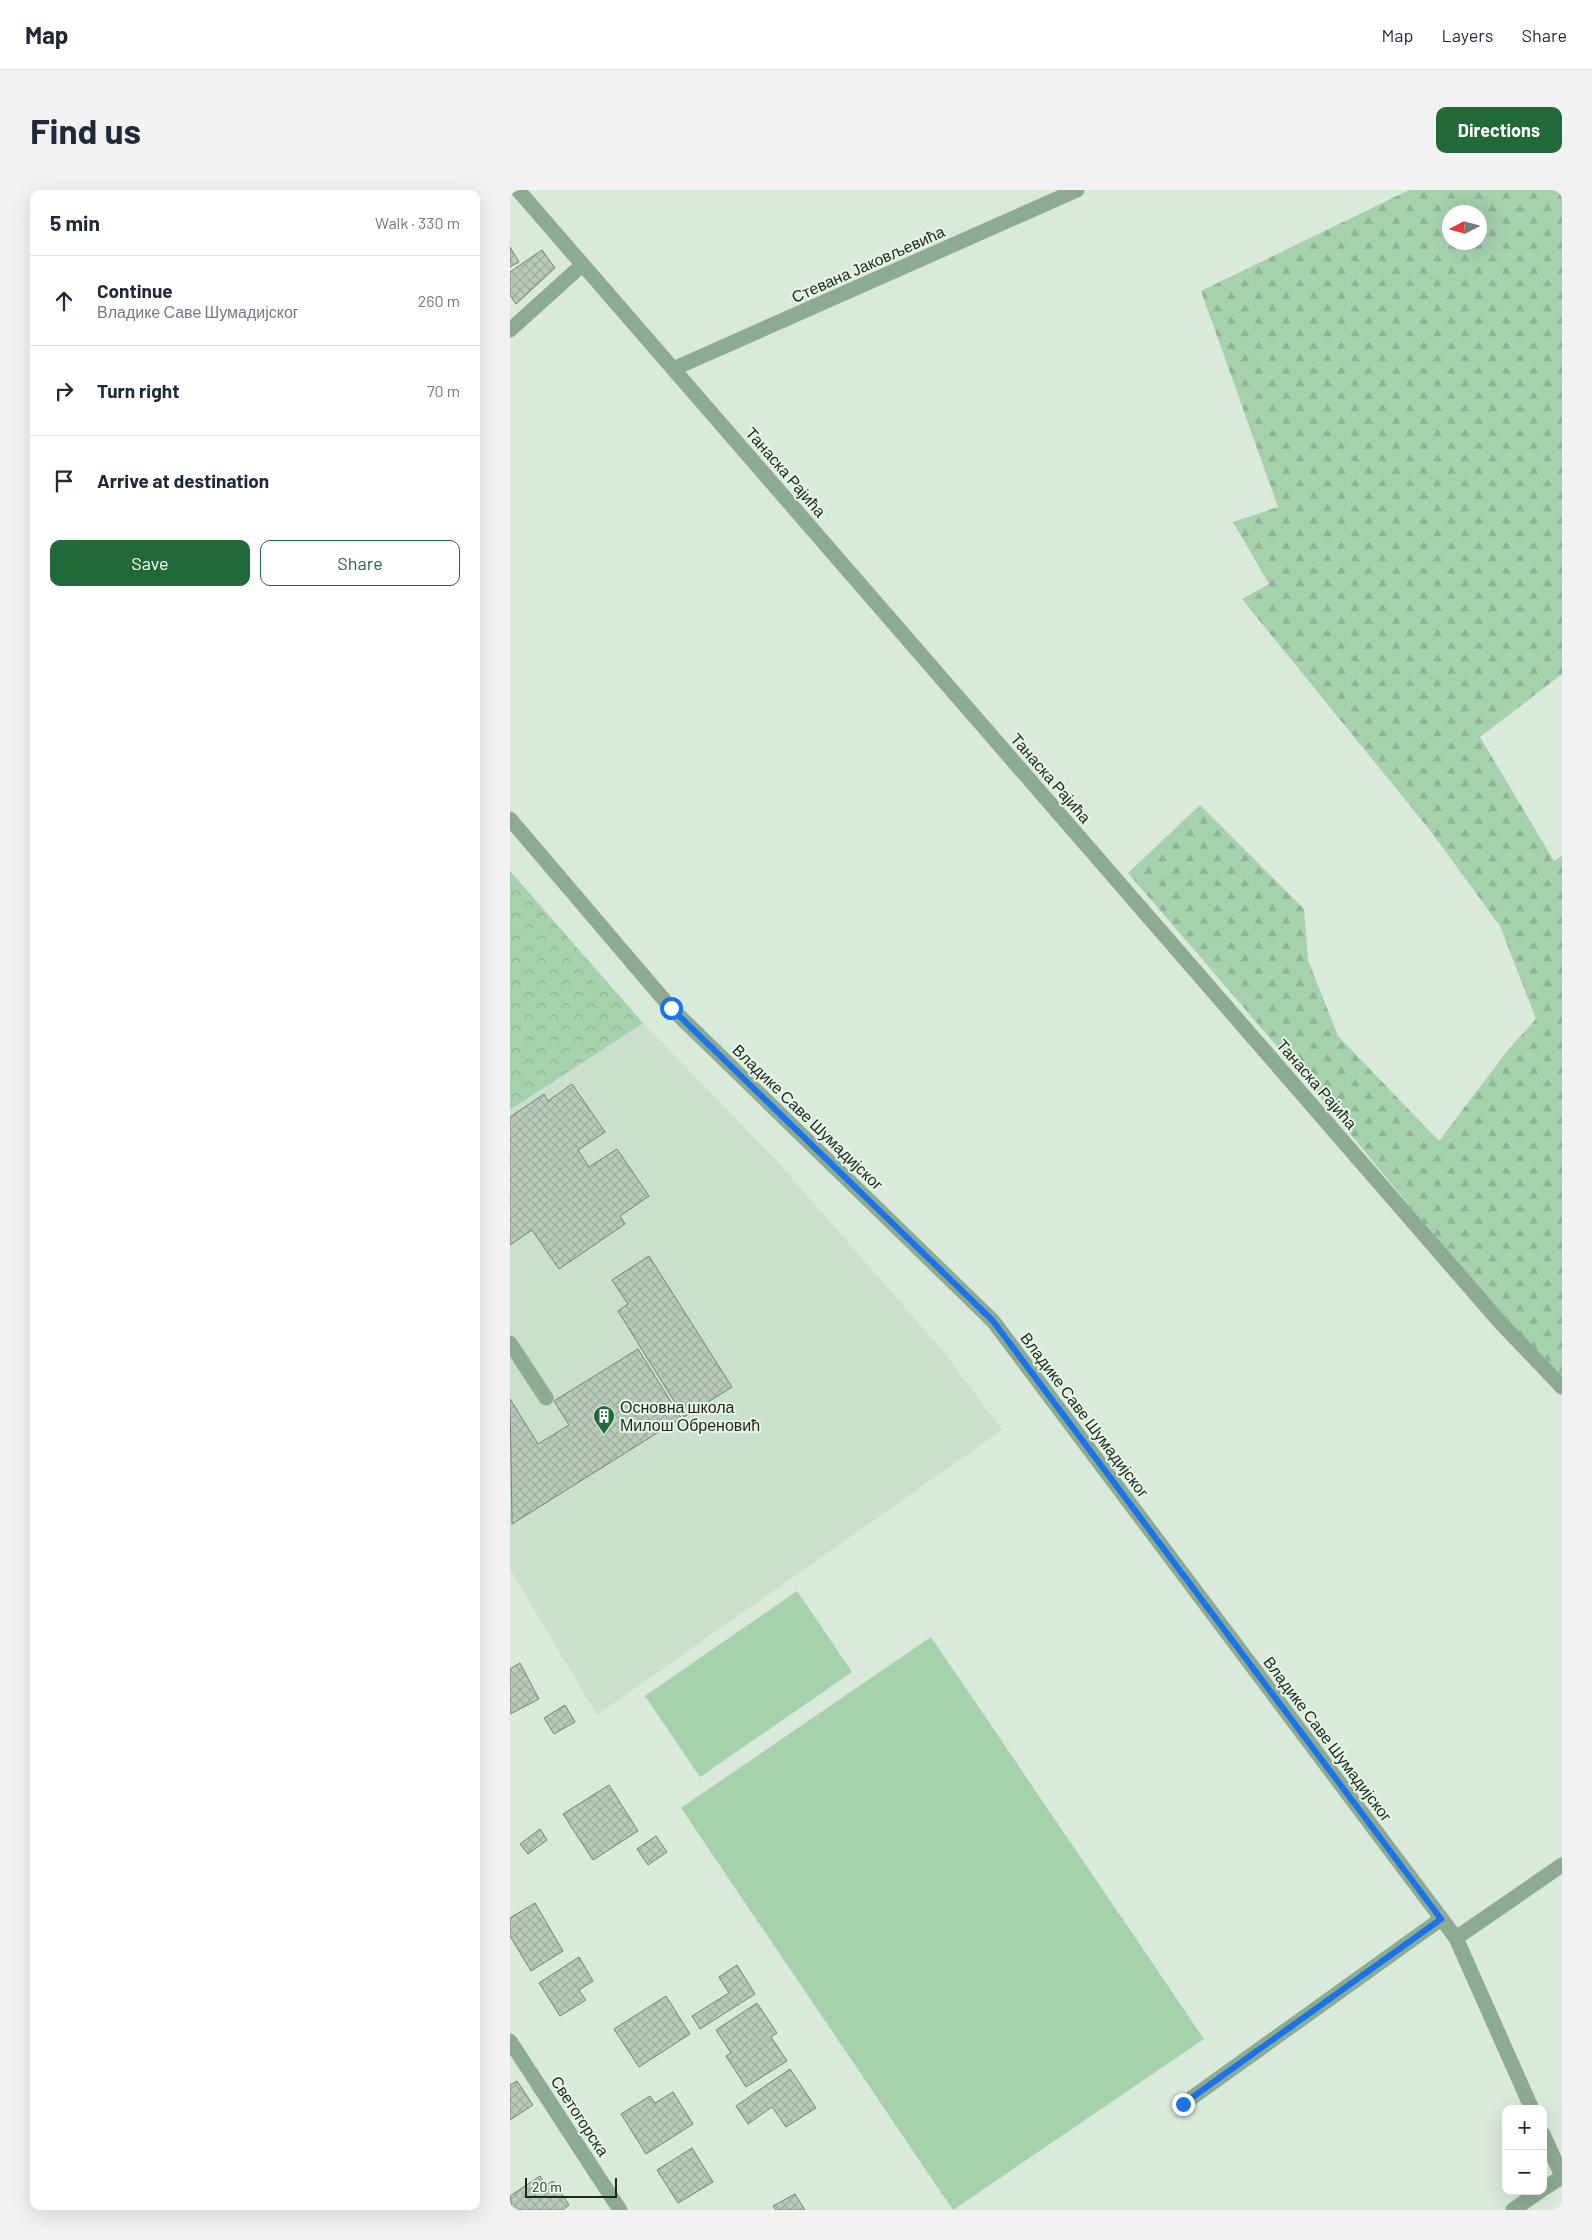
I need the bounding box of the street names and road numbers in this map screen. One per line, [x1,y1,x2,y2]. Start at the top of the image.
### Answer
street label: Стевана Јаковљевића [788,221,948,306]
street label: Танаска Рајића [742,423,831,520]
street label: Танаска Рајића [1007,729,1096,826]
street label: Танаска Рајића [1273,1035,1362,1132]
street label: Владике Саве Шумадијског [729,1040,888,1194]
street label: Владике Саве Шумадијског [1017,1328,1154,1501]
street label: Владике Саве Шумадијског [1260,1652,1397,1825]
street label: Светогорска [547,2072,613,2159]

